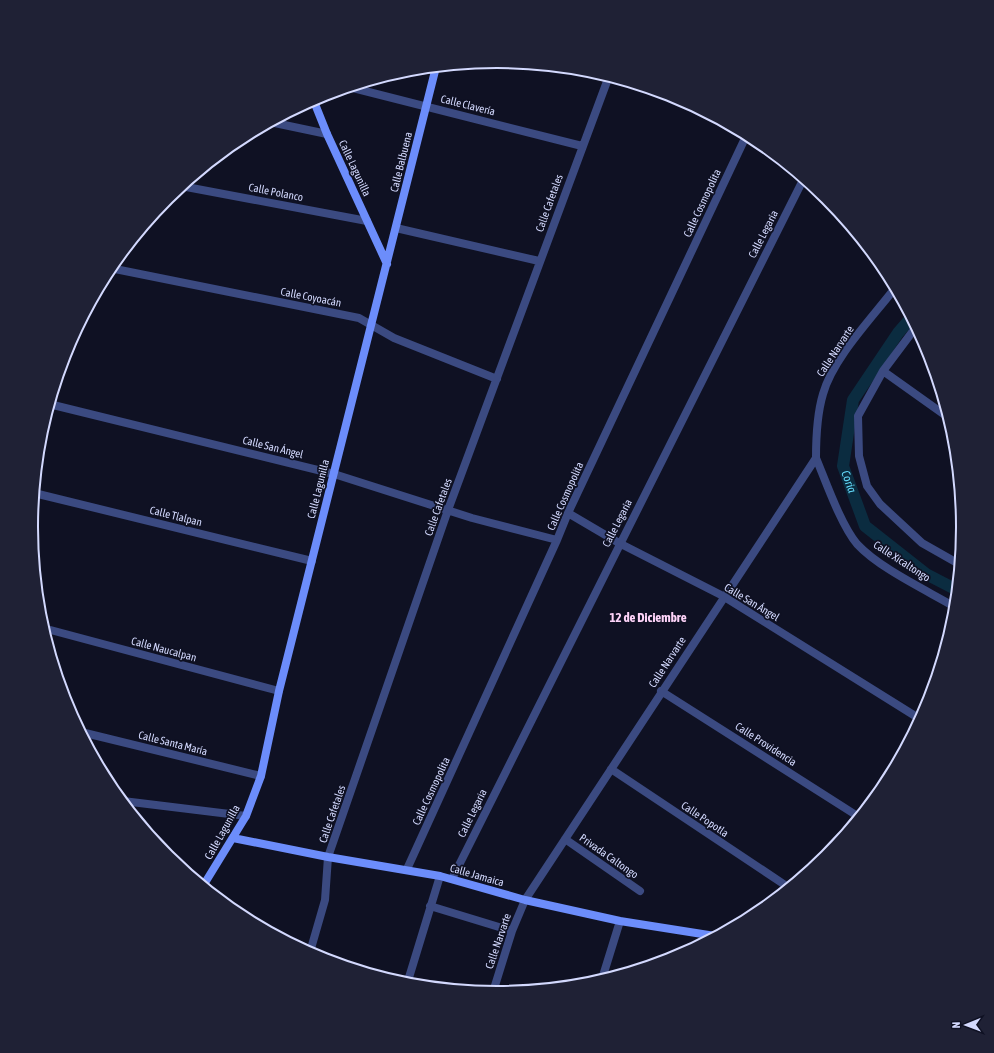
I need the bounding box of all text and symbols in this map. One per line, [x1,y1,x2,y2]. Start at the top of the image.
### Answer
street label: Calle Clavería [440,92,496,118]
street label: Calle Balbuena [388,131,414,193]
street label: Calle Lagunilla [337,138,373,198]
street label: Calle Cosmopolita [681,167,723,239]
street label: Calle Cafetales [533,172,565,233]
street label: Calle Polanco [248,181,304,203]
street label: Calle Legaria [746,208,780,260]
street label: Calle Coyoacán [280,285,342,309]
street label: Calle Narvarte [814,323,856,379]
street label: Calle San Ángel [241,434,305,460]
street label: Calle Lagunilla [305,458,331,520]
street label: Calle Cosmopolita [545,460,585,532]
water label: Coria [838,468,859,495]
street label: Calle Cafetales [422,476,454,537]
street label: Calle Legaria [600,497,634,549]
street label: Calle Tlalpan [149,504,203,528]
street label: Calle Xicaltongo [871,538,933,584]
street label: Calle San Ángel [722,581,782,623]
district label: 12 de Diciembre [609,610,687,625]
street label: Calle Narvarte [646,634,688,690]
street label: Calle Naucalpan [130,635,198,663]
street label: Calle Providencia [733,720,799,768]
street label: Calle Santa María [137,729,209,757]
street label: Calle Cosmopolita [410,755,452,827]
street label: Calle Cafetales [317,783,348,844]
street label: Calle Legaria [455,787,489,839]
street label: Calle Popotla [679,799,731,839]
street label: Calle Lagunilla [202,803,242,861]
street label: Privada Caltongo [577,831,641,881]
street label: Calle Jamaica [449,862,505,888]
street label: Calle Narvarte [483,912,513,970]
north arrow [946,1005,986,1045]
text: N [950,1022,962,1029]

